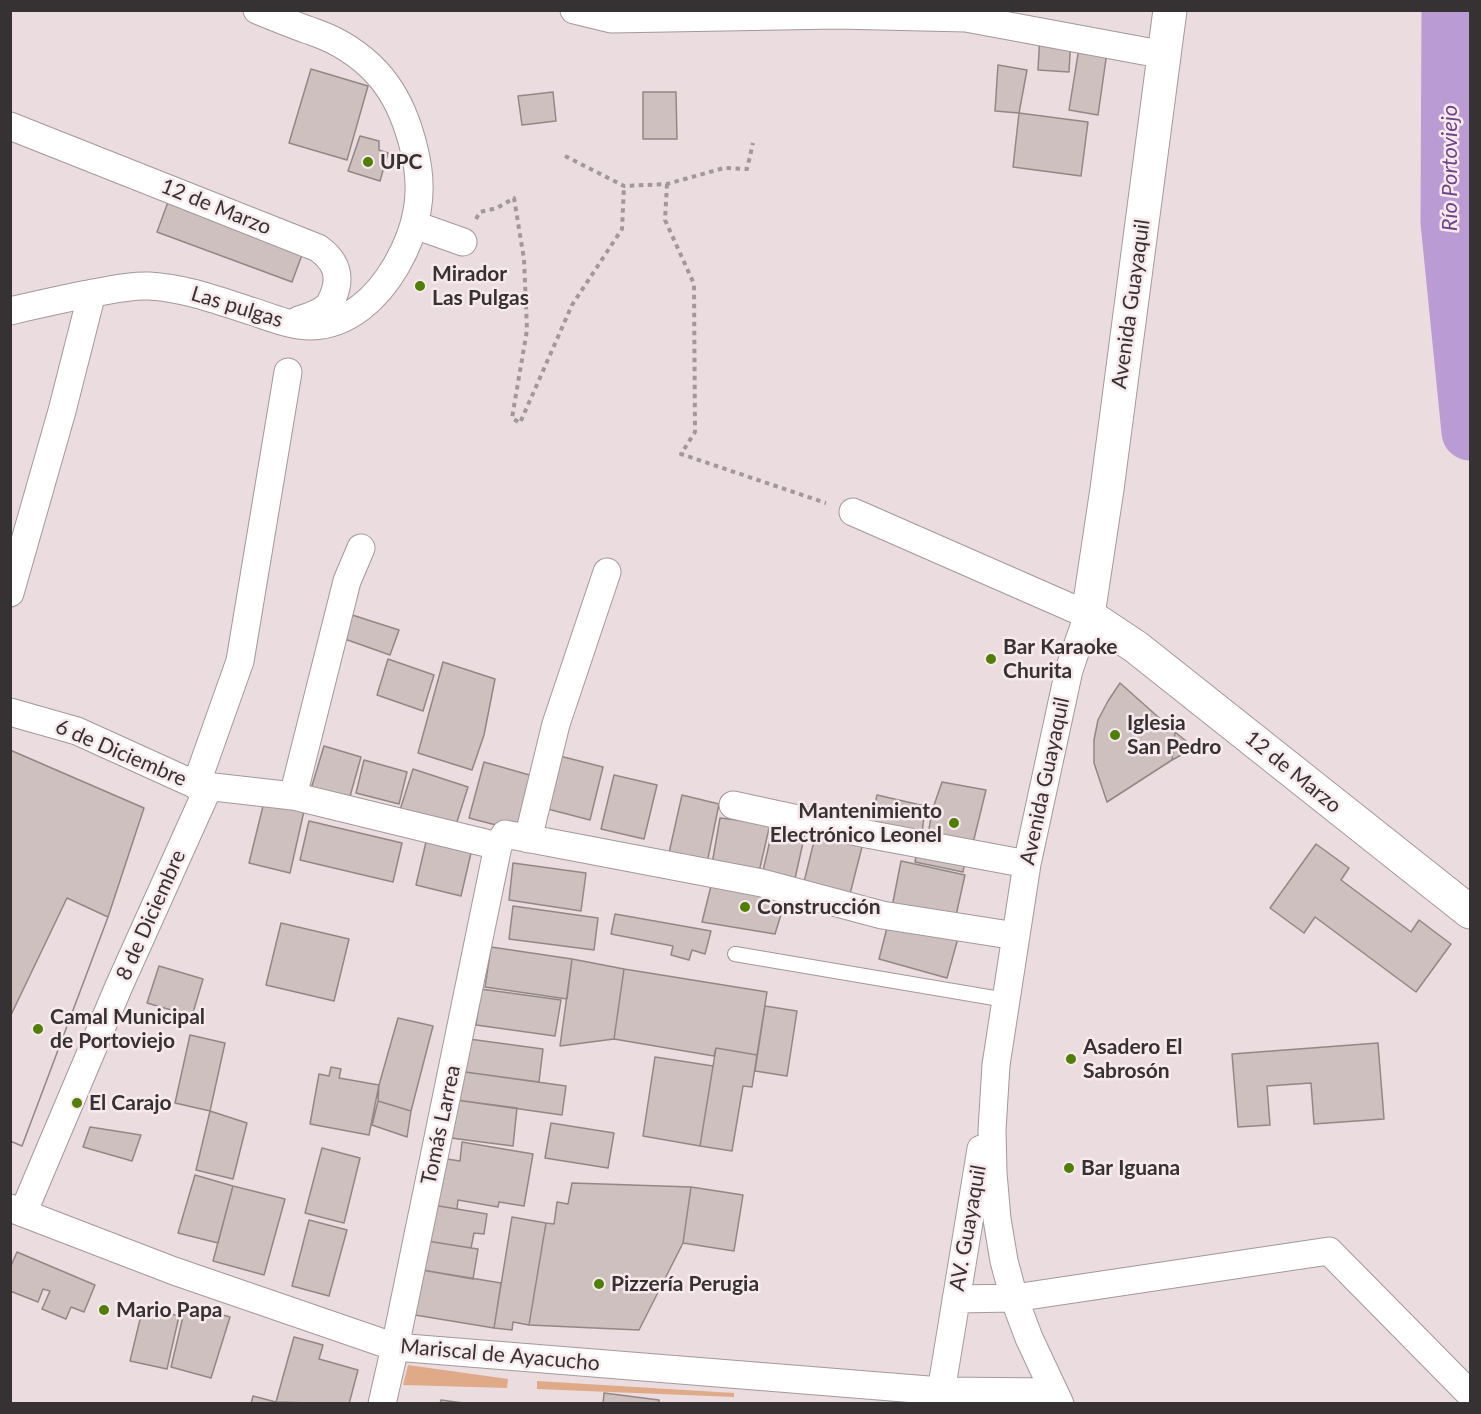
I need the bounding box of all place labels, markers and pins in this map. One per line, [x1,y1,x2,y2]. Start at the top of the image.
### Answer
place label: UPC [380,149,422,175]
marker: UPC [361,155,375,169]
place label: Mirador Las Pulgas [432,261,529,311]
marker: Mirador Las Pulgas [413,279,427,293]
place label: Bar Karaoke Churita [1003,634,1118,684]
marker: Bar Karaoke Churita [984,652,998,666]
place label: Iglesia San Pedro [1127,710,1221,760]
marker: Iglesia San Pedro [1108,728,1122,742]
place label: Mantenimiento Electrónico Leonel [770,798,942,848]
marker: Mantenimiento Electrónico Leonel [947,816,961,830]
place label: Construcción [757,894,881,920]
marker: Construcción [738,900,752,914]
place label: Camal Municipal de Portoviejo [50,1004,205,1054]
marker: Camal Municipal de Portoviejo [31,1022,45,1036]
place label: Asadero El Sabrosón [1083,1034,1183,1084]
marker: Asadero El Sabrosón [1064,1052,1078,1066]
place label: El Carajo [89,1090,172,1116]
marker: El Carajo [70,1096,84,1110]
place label: Bar Iguana [1081,1155,1180,1181]
marker: Bar Iguana [1062,1161,1076,1175]
place label: Pizzería Perugia [611,1271,759,1297]
marker: Pizzería Perugia [592,1277,606,1291]
place label: Mario Papa [116,1297,222,1323]
marker: Mario Papa [97,1303,111,1317]

